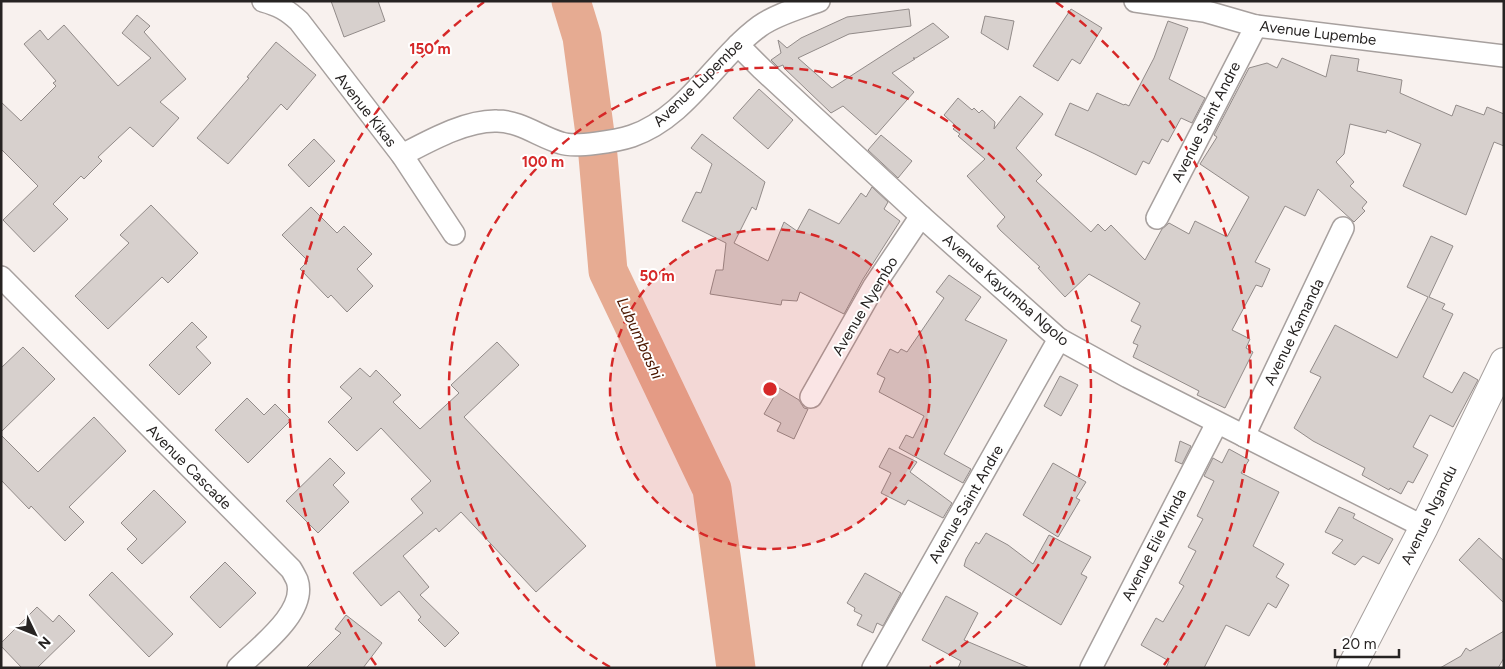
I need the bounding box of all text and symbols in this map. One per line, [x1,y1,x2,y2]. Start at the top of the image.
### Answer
street label: Avenue Lupembe [1259,17,1377,49]
street label: Avenue Lupembe [650,36,746,130]
text: 150 m [409,40,451,58]
street label: Avenue Saint Andre [1168,59,1244,185]
street label: Avenue Kikas [332,69,400,151]
text: 100 m [522,153,564,171]
street label: Avenue Kayumba Ngolo [939,230,1073,350]
street label: Avenue Nyembo [828,253,902,359]
text: 50 m [639,267,675,285]
street label: Avenue Kamanda [1260,276,1328,388]
water label: Lubumbashi [613,294,667,382]
centre of rings [761,380,779,398]
street label: Avenue Cascade [143,421,235,513]
street label: Avenue Saint Andre [925,442,1007,566]
street label: Avenue Ngandu [1397,463,1461,567]
street label: Avenue Elie Minda [1118,486,1190,604]
north arrow [10,609,60,659]
scale bar [1335,626,1399,658]
text: N [34,633,54,652]
text: 20 m [1342,635,1376,653]

